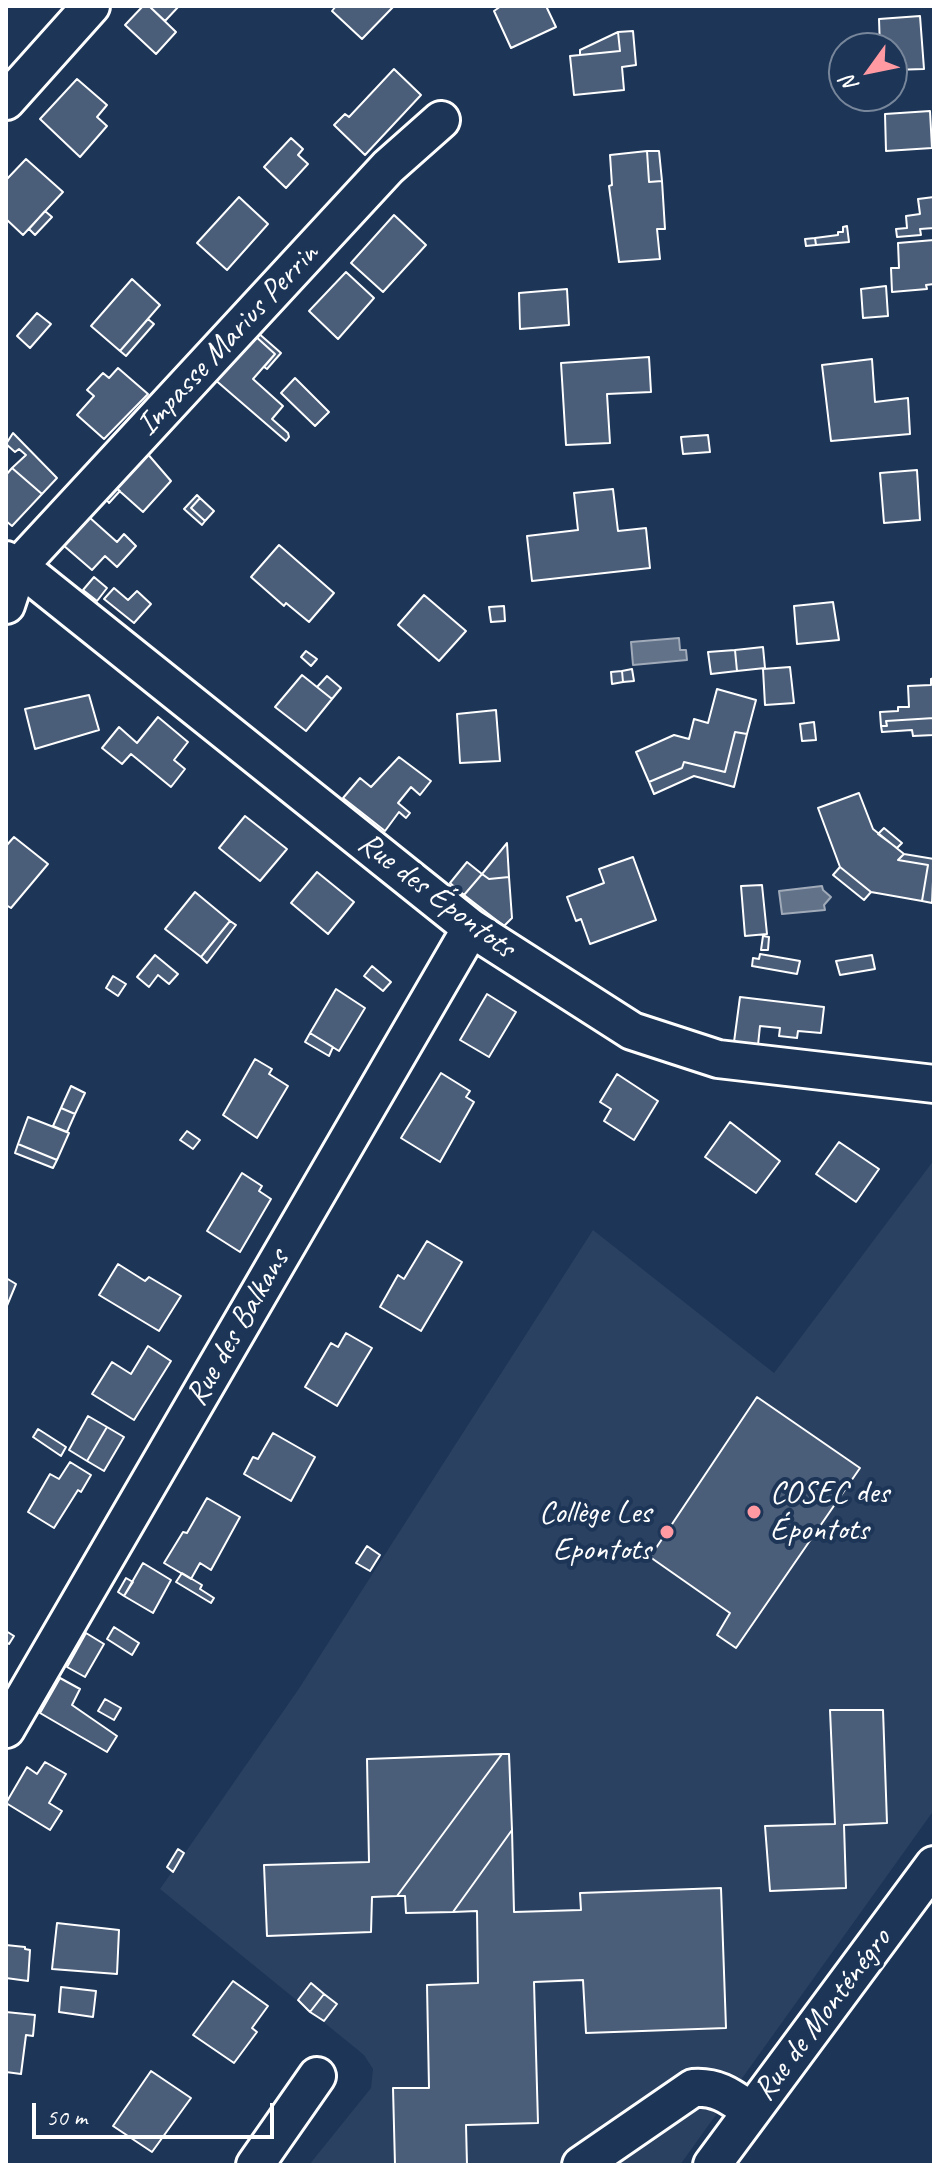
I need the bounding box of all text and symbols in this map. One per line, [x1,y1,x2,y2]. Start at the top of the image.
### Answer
north arrow [828,32,908,112]
text: N [834,71,865,97]
street label: Impasse Marius Perrin [129,236,327,444]
street label: Rue des Épontots [350,825,522,967]
street label: Rue des Balkans [178,1243,298,1413]
place label: COSEC des Épontots [770,1475,889,1550]
place label: Collège Les Epontots [539,1495,651,1570]
marker: COSEC des Épontots [745,1503,763,1521]
marker: Collège Les Epontots [658,1523,676,1541]
street label: Rue de Monténégro [746,1921,900,2109]
scale bar [36,2087,278,2137]
text: 50 m [46,2102,87,2132]

